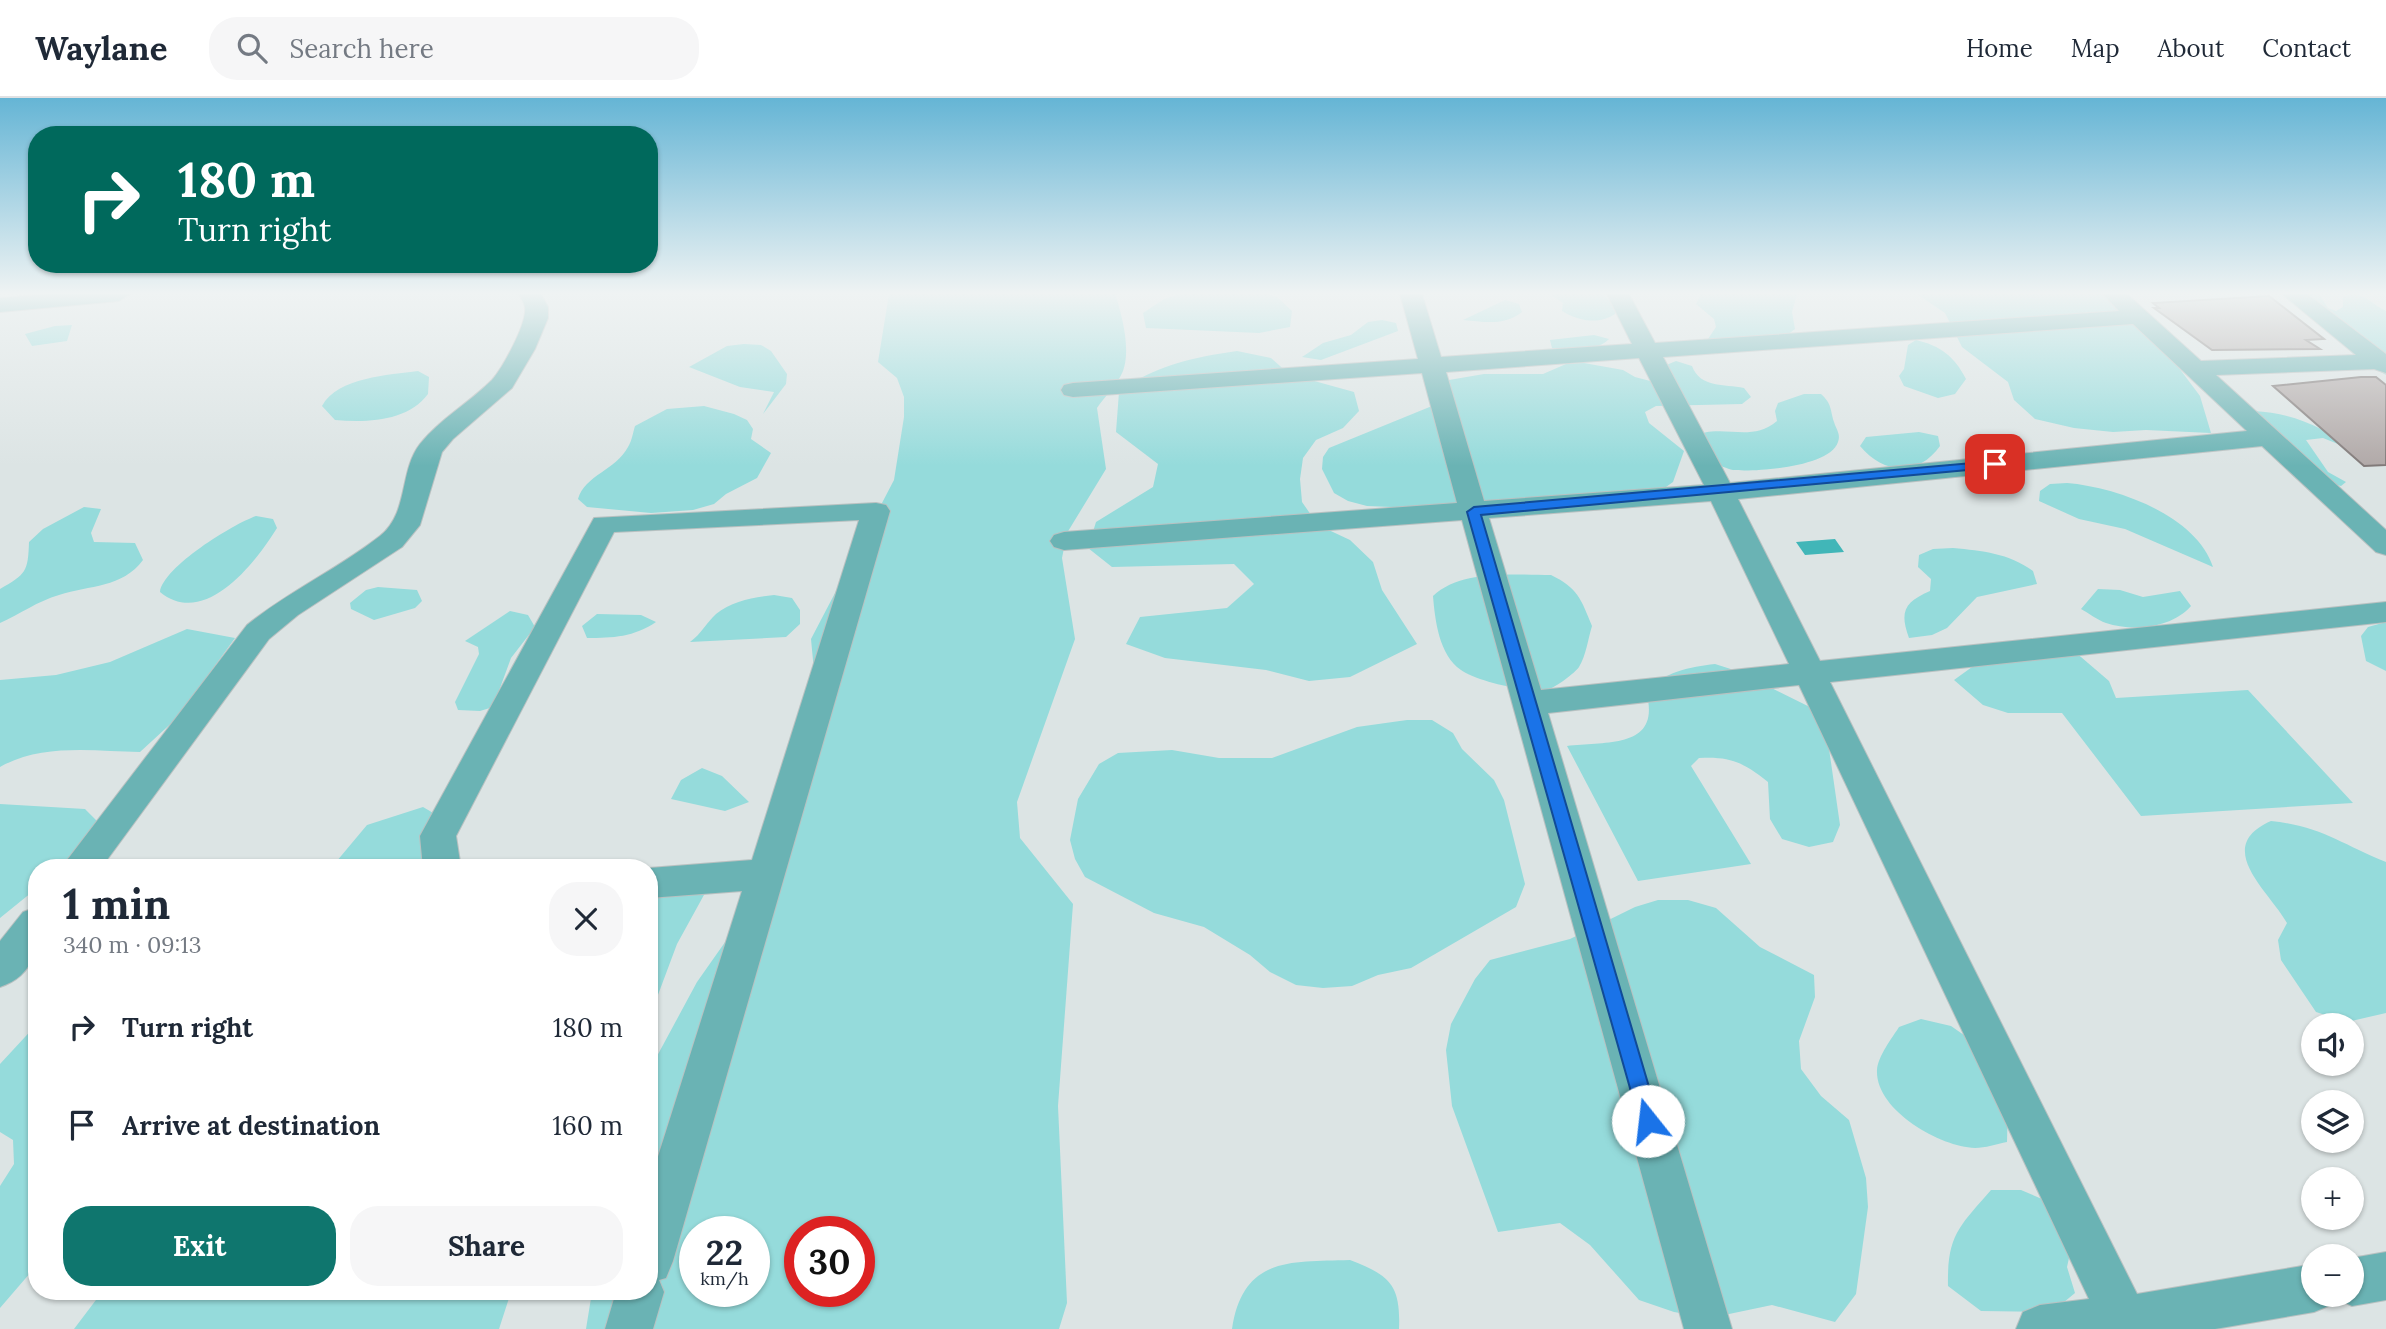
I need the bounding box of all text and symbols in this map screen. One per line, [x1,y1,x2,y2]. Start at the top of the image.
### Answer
search box [209,17,699,80]
text: Waylane [35,27,167,69]
icon: search [233,29,271,67]
text: Search here [289,32,434,65]
text: Home [1966,33,2033,64]
text: Map [2071,33,2120,64]
text: About [2158,33,2224,64]
text: Contact [2262,33,2351,64]
text: 180 m [178,148,315,210]
icon: right [63,154,154,245]
text: Turn right [178,209,331,250]
pin [1965,434,2025,494]
icon: arrive [1976,445,2014,483]
text: 1 min [63,877,170,931]
button: close [549,882,623,956]
text: 340 m · 09:13 [63,930,202,959]
icon: right [63,1008,101,1046]
text: Turn right [122,1011,253,1044]
text: 180 m [553,1011,623,1044]
map controls [2301,1013,2364,1307]
button: sound [2301,1013,2364,1076]
position arrow [1611,1084,1685,1158]
button: layers [2301,1090,2364,1153]
icon: arrive [63,1106,101,1144]
text: Arrive at destination [122,1109,380,1142]
text: 160 m [552,1109,623,1142]
button: + [2301,1167,2364,1230]
button: Exit [63,1206,336,1286]
button: Share [350,1206,623,1286]
speed limit sign: 30 [784,1216,875,1307]
text: 22 [706,1230,743,1275]
button: − [2301,1244,2364,1307]
text: km/h [700,1267,749,1290]

